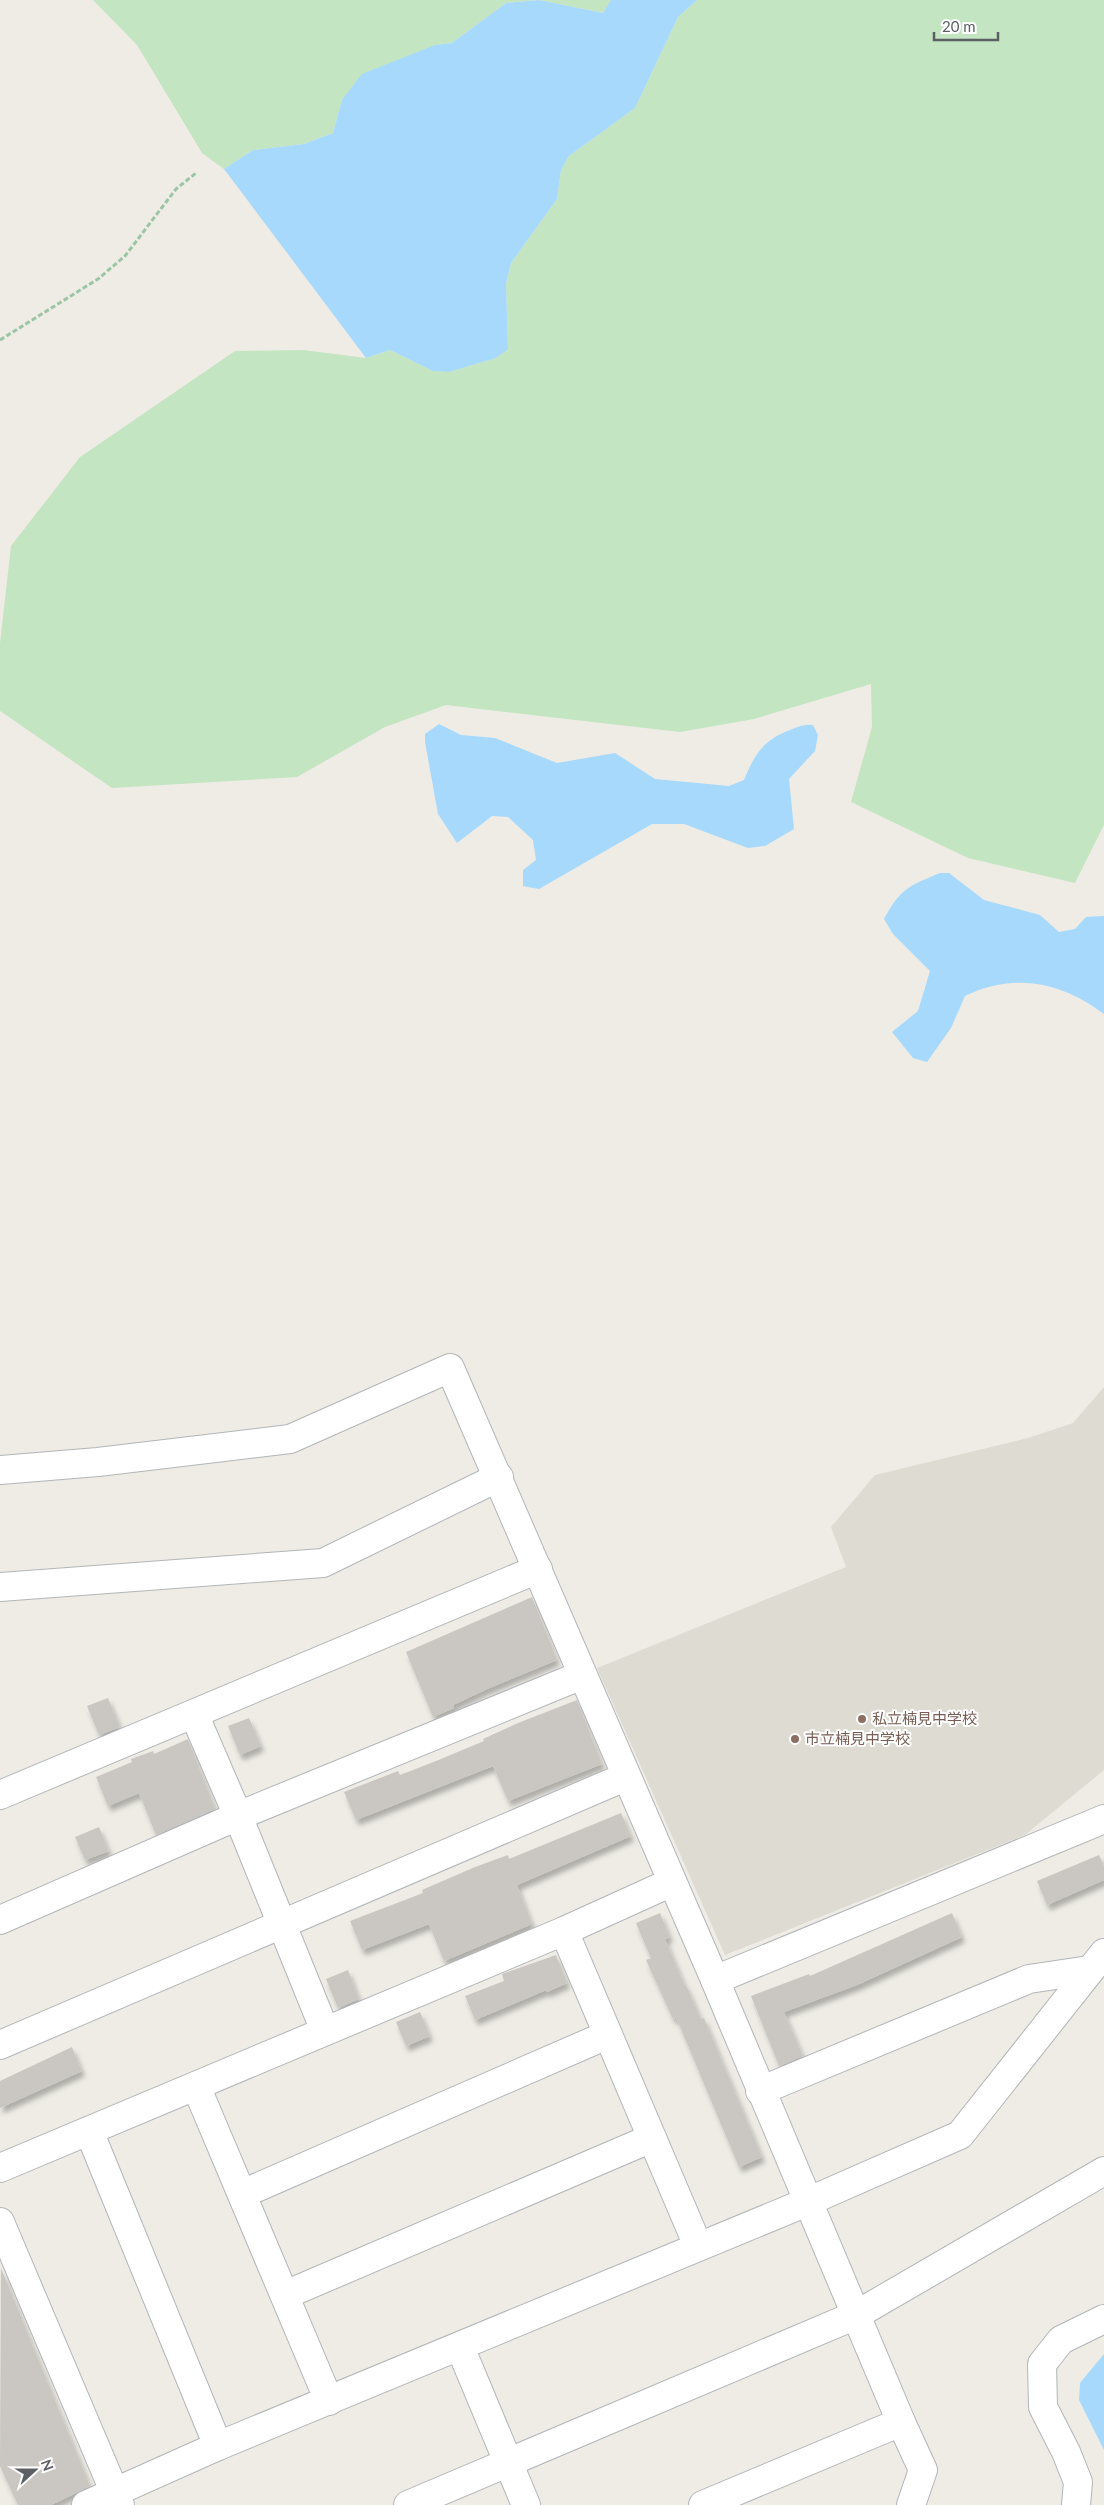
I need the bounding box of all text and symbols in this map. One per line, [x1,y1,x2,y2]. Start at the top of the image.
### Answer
scale bar [934,10,998,42]
text: 20 m [942,17,976,35]
place label: 私立楠見中学校 [872,1709,977,1727]
marker: 私立楠見中学校 [856,1713,868,1725]
place label: 市立楠見中学校 [805,1729,910,1747]
marker: 市立楠見中学校 [789,1733,801,1745]
north arrow [10,2445,60,2495]
text: N [38,2457,57,2473]

